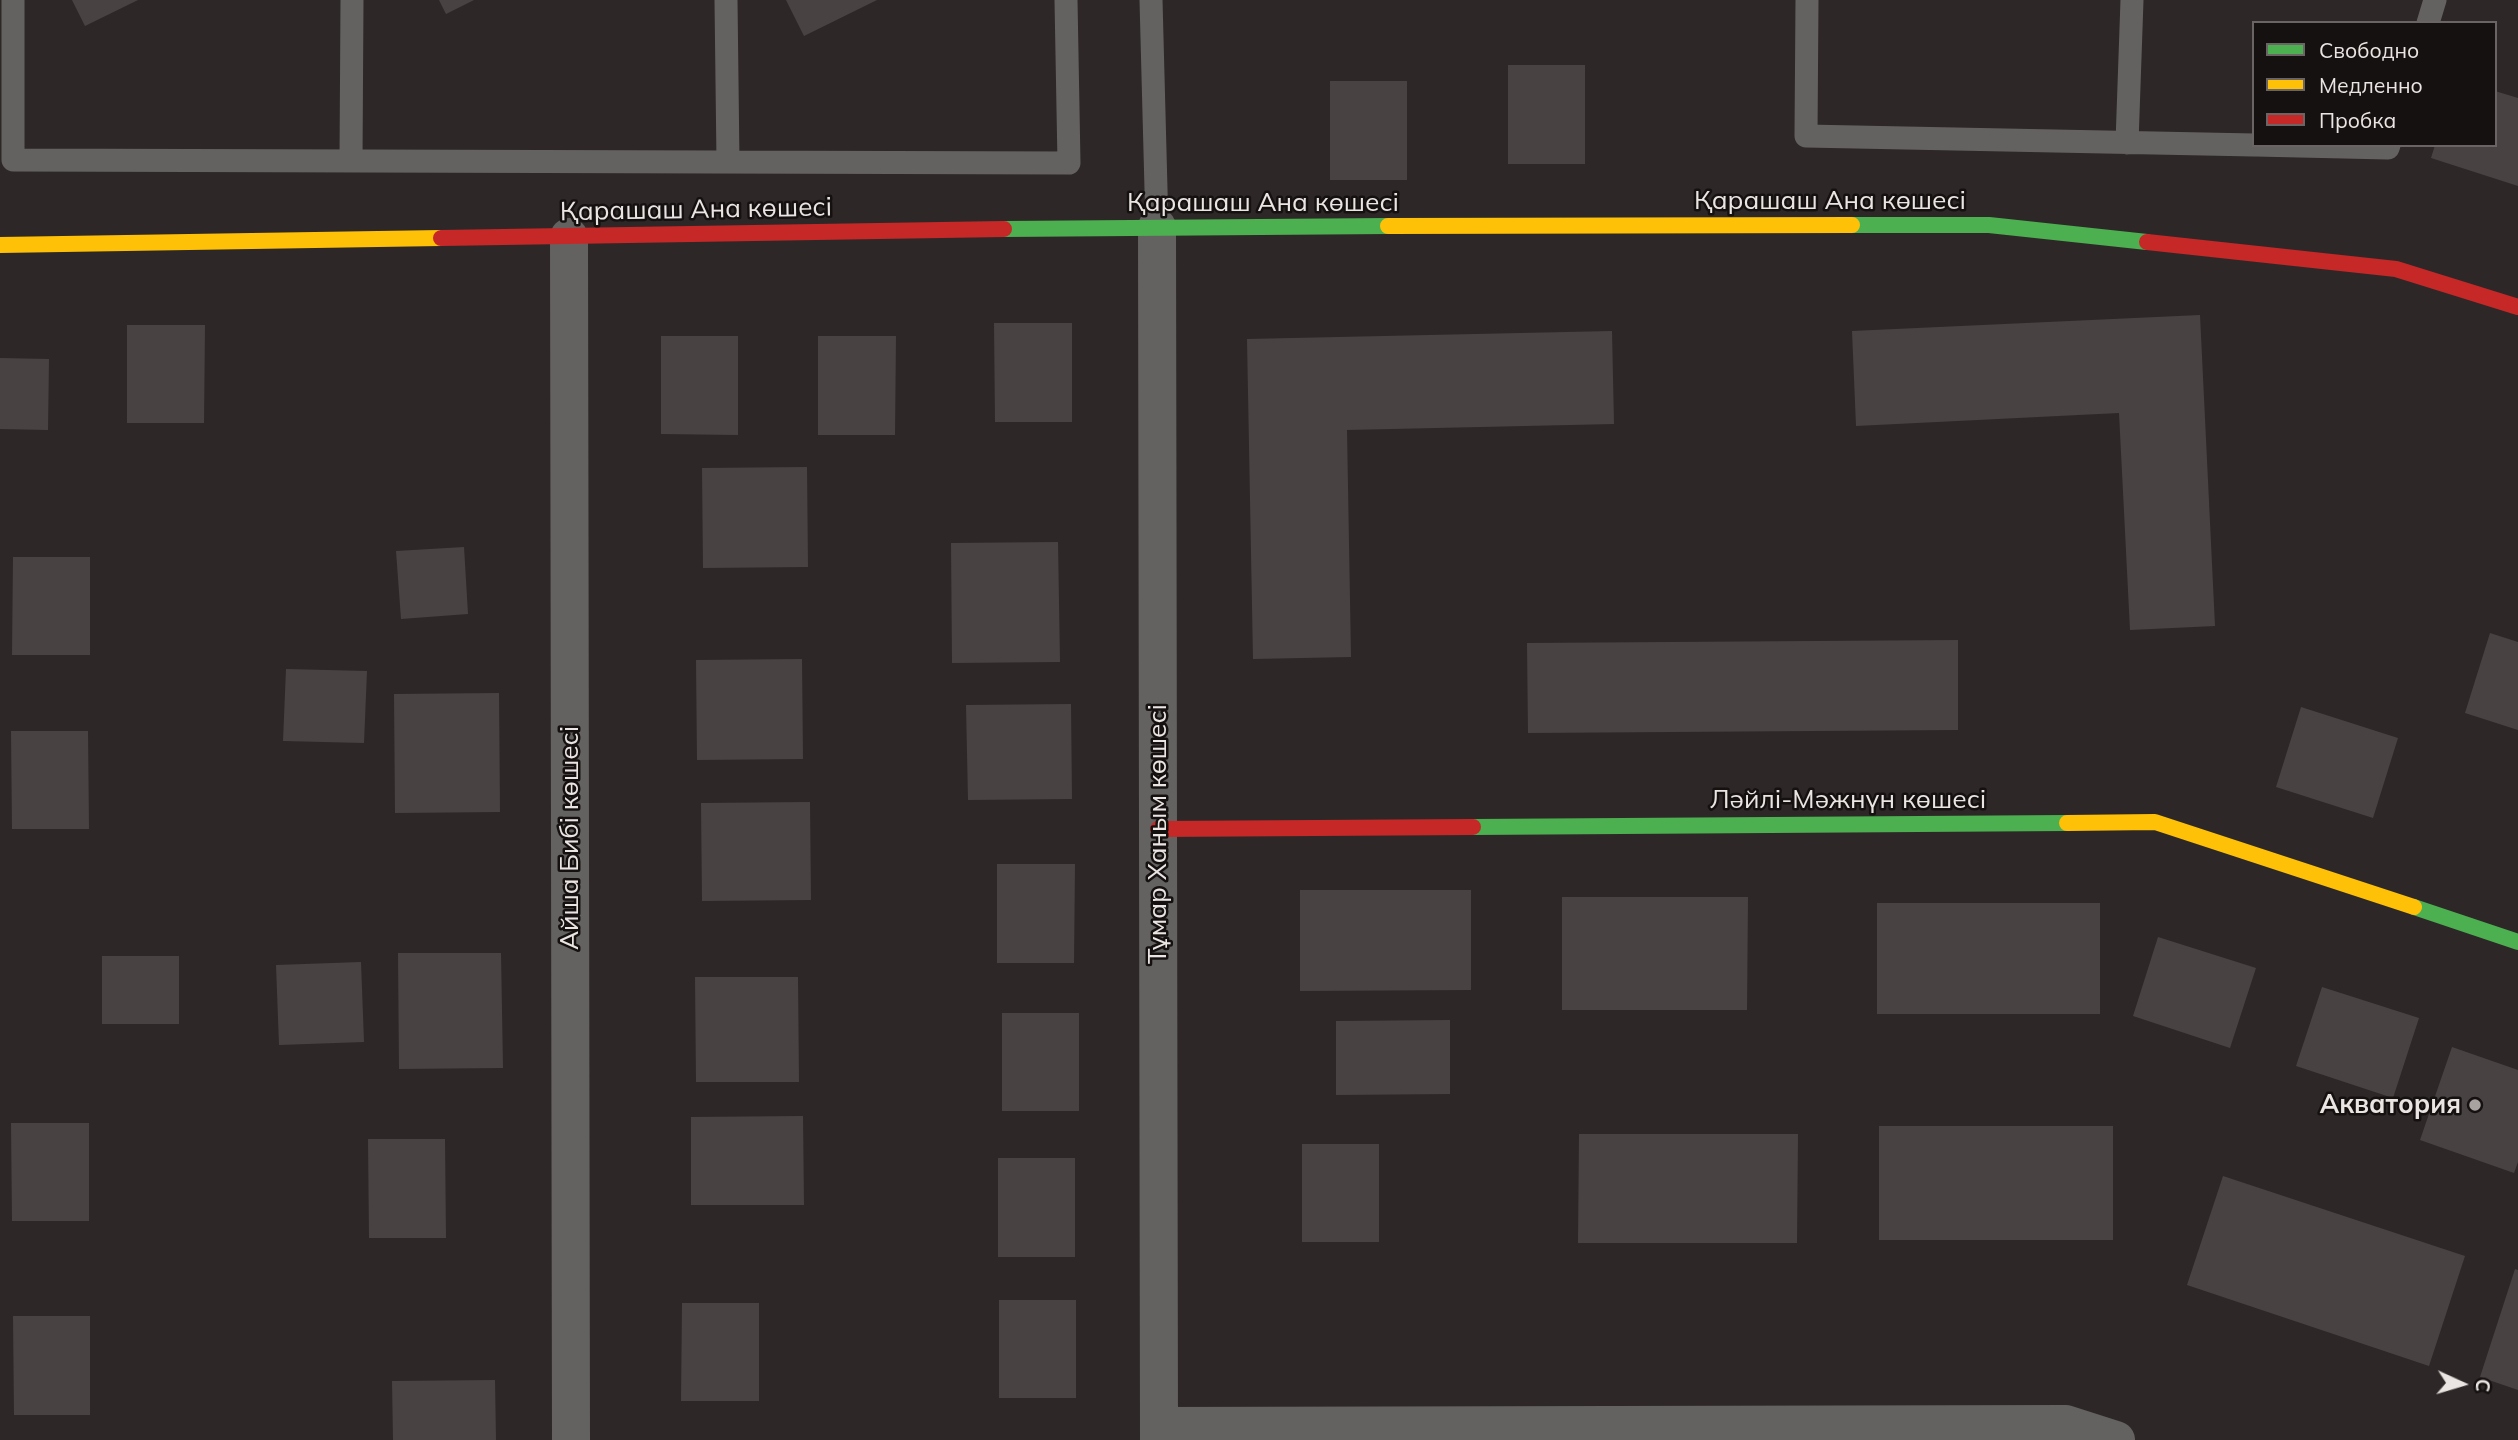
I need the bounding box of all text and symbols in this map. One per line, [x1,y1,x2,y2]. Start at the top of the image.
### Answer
legend [2252,21,2497,147]
text: Свободно [2319,37,2419,63]
text: Медленно [2319,72,2423,98]
text: Пробка [2319,107,2396,133]
street label: Қарашаш Ана көшесі [1694,185,1966,217]
street label: Қарашаш Ана көшесі [1127,187,1399,219]
street label: Қарашаш Ана көшесі [560,192,832,228]
street label: Тұмар Ханым көшесі [1142,704,1174,964]
street label: Айша Бибі көшесі [554,726,586,950]
street label: Ләйлі-Мәжнүн көшесі [1710,784,1986,816]
place label: Акватория [2320,1089,2461,1121]
marker: Акватория [2467,1097,2483,1113]
north arrow [2427,1349,2497,1419]
text: С [2471,1378,2495,1393]

